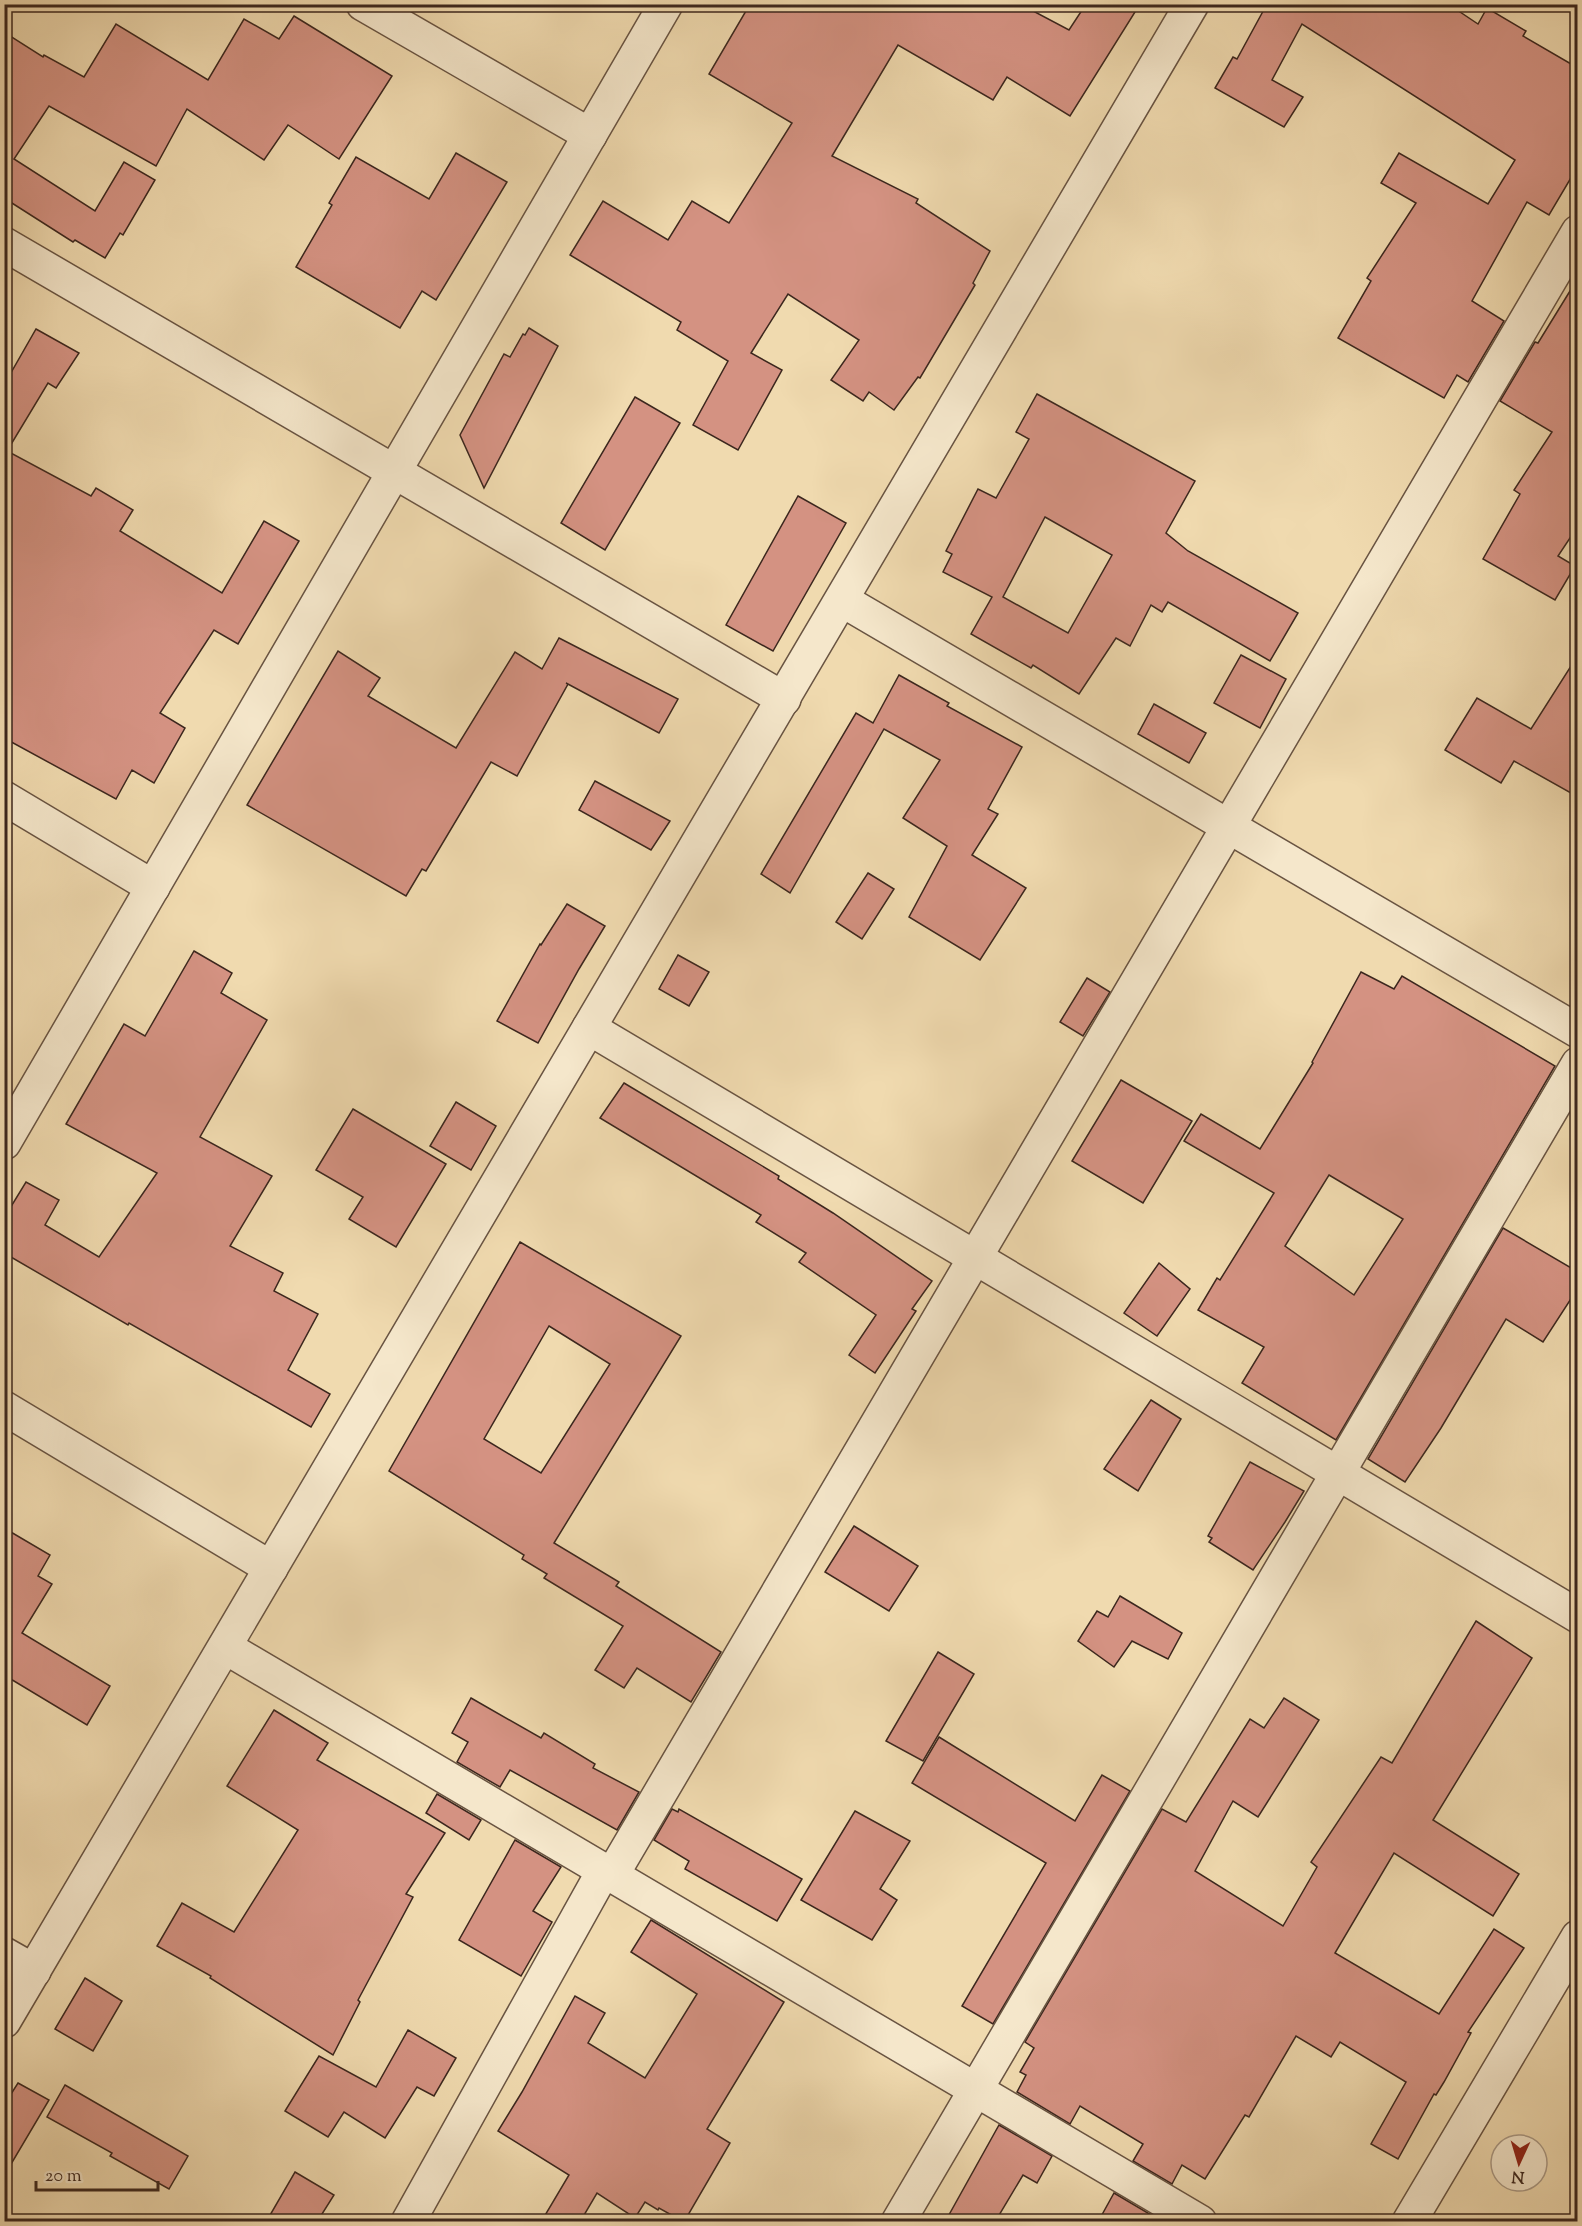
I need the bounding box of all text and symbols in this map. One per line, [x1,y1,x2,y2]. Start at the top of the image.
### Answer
north arrow [1489,2133,1549,2193]
scale bar [36,2154,158,2192]
text: 20 m [45,2164,82,2190]
text: N [1511,2164,1525,2187]

